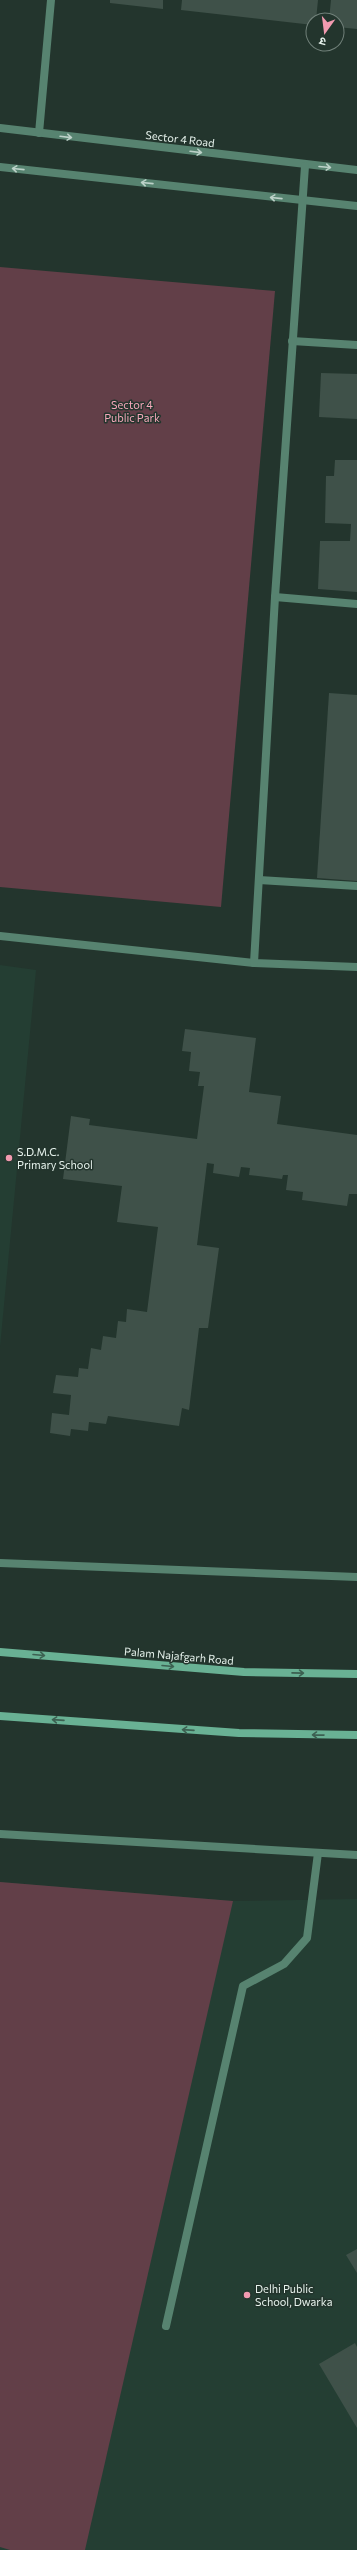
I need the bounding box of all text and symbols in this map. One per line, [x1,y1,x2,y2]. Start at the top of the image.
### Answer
north arrow [305,12,345,52]
text: उ [317,35,327,49]
street label: Sector 4 Road [145,128,215,149]
one-way arrow [60,133,73,141]
one-way arrow [189,149,202,156]
one-way arrow [318,164,331,171]
one-way arrow [12,165,25,173]
one-way arrow [141,180,154,187]
one-way arrow [270,194,283,202]
park label: Sector 4 Public Park [104,398,160,424]
place label: S.D.M.C. Primary School [17,1145,93,1171]
marker: S.D.M.C. Primary School [4,1153,14,1163]
street label: Palam Najafgarh Road [124,1644,234,1667]
one-way arrow [32,1652,45,1659]
one-way arrow [161,1662,174,1670]
one-way arrow [291,1669,304,1677]
one-way arrow [52,1717,65,1724]
one-way arrow [182,1726,195,1733]
one-way arrow [312,1731,325,1739]
place label: Delhi Public School, Dwarka [255,2282,332,2308]
marker: Delhi Public School, Dwarka [242,2290,252,2300]

